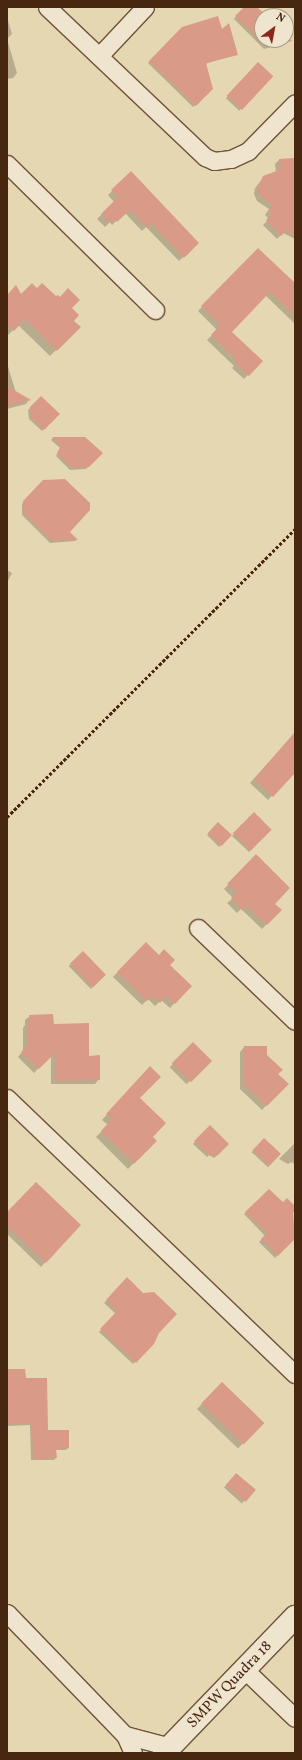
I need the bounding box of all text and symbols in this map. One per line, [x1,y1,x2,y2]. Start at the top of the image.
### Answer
north arrow [254,8,294,48]
text: N [273,10,287,27]
street label: SMPW Quadra 18 [184,1638,276,1732]

